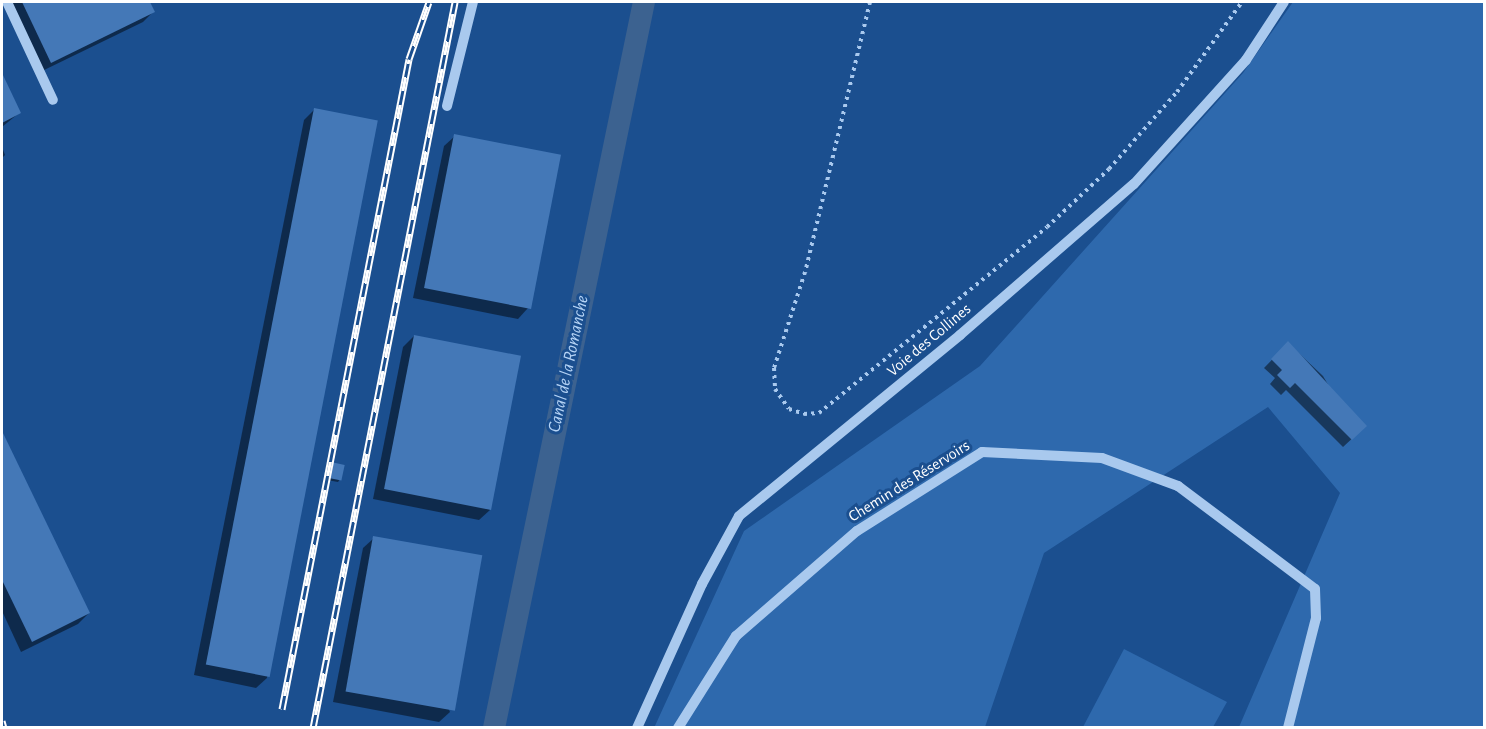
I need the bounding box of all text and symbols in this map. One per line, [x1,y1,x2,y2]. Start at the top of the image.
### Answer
water label: Canal de la Romanche [544,294,594,434]
street label: Voie des Collines [883,299,975,381]
street label: Chemin des Réservoirs [845,436,973,526]

